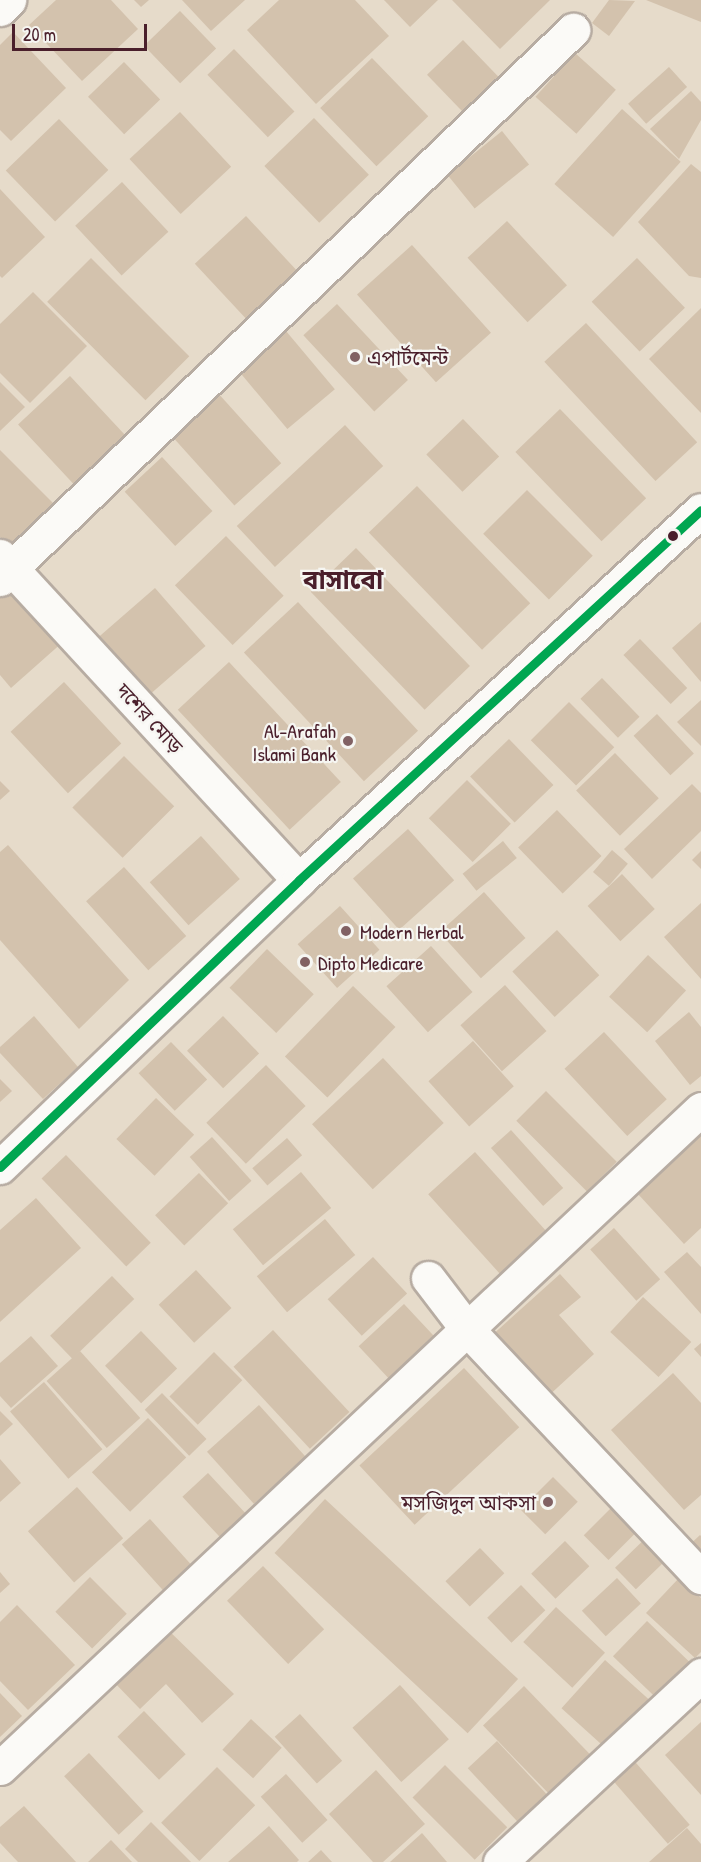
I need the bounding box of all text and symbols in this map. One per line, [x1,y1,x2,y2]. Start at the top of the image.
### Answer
scale bar [15,12,150,50]
text: 20 m [23,22,56,47]
place label: এপার্টমেন্ট [367,345,448,369]
marker: এপার্টমেন্ট [348,350,362,364]
unlabelled marker [667,530,679,542]
district label: বাসাবো [303,564,383,596]
street label: দশের মোড় [112,678,188,758]
place label: Al-Arafah Islami Bank [252,718,336,765]
marker: Al-Arafah Islami Bank [341,734,355,748]
place label: Modern Herbal [360,919,463,943]
marker: Modern Herbal [337,922,355,940]
place label: Dipto Medicare [318,950,423,974]
marker: Dipto Medicare [296,953,314,971]
place label: মসজিদুল আকসা [401,1490,536,1514]
marker: মসজিদুল আকসা [541,1495,555,1509]

